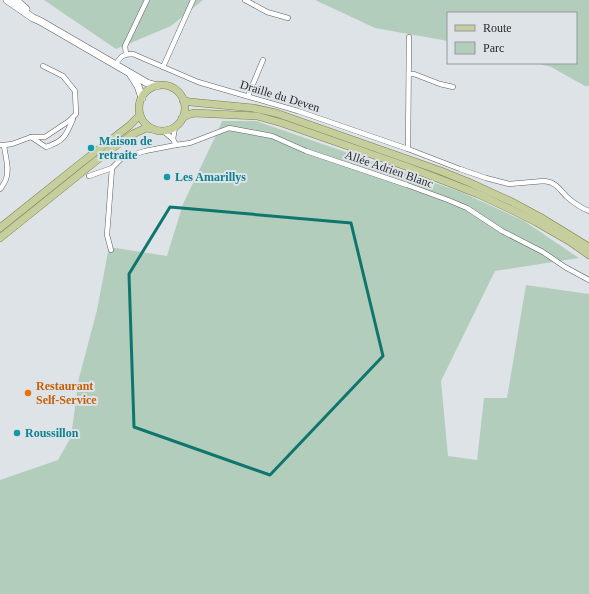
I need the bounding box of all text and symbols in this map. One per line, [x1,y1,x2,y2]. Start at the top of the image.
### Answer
legend [447,12,577,64]
text: Route [483,21,512,35]
text: Parc [483,41,504,55]
street label: Draille du Deven [238,77,322,115]
place label: Maison de retraite [99,134,153,162]
marker: Maison de retraite [86,143,96,153]
street label: Allée Adrien Blanc [343,147,435,191]
place label: Les Amarillys [175,170,246,184]
marker: Les Amarillys [162,172,172,182]
place label: Restaurant Self-Service [36,379,97,407]
marker: Restaurant Self-Service [23,388,33,398]
place label: Roussillon [25,426,79,440]
marker: Roussillon [12,428,22,438]

